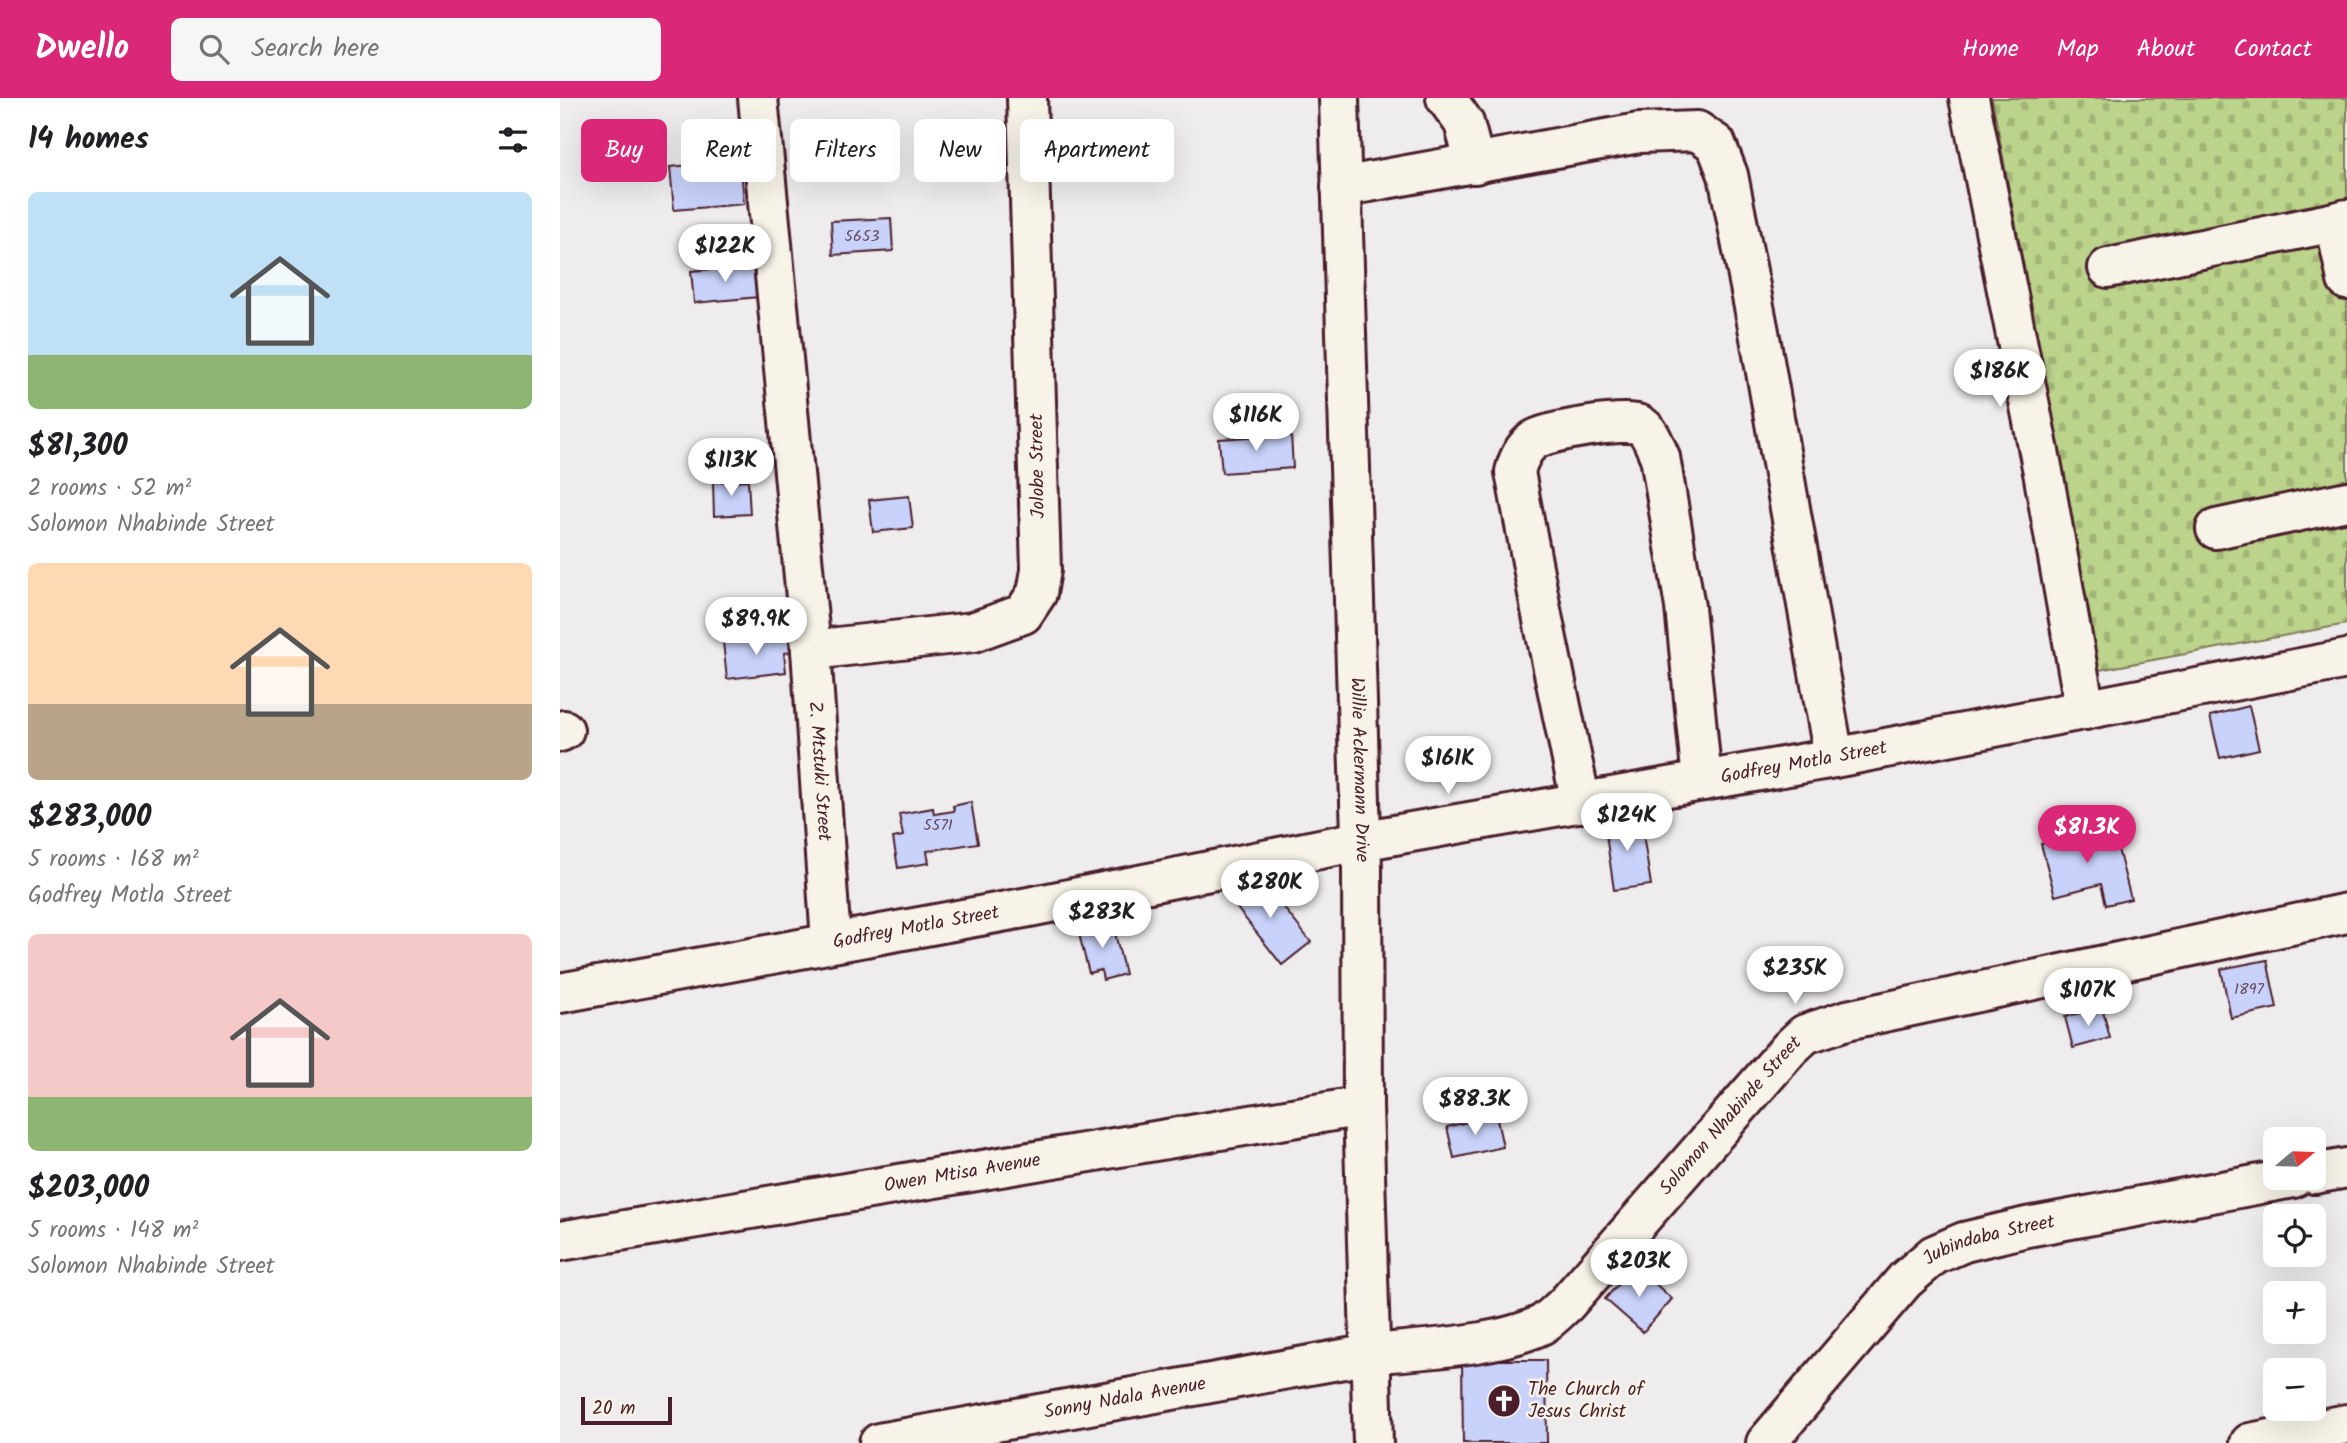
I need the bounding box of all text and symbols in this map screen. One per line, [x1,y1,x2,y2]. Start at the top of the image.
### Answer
search box [171,18,661,81]
text: Dwello [35,23,129,76]
text: Search here [251,28,379,70]
icon: search [195,30,233,68]
text: Home [1962,30,2019,69]
text: Map [2057,30,2099,69]
text: About [2137,30,2195,69]
text: Contact [2233,30,2312,69]
text: 14 homes [28,116,149,164]
chip: Buy [581,119,667,182]
chip: Rent [681,119,776,182]
chip: Filters [790,119,900,182]
chip: New [914,119,1006,182]
chip: Apartment [1020,119,1174,182]
icon: filters [494,121,532,159]
house number: 5653 [844,224,880,249]
pin: $122K [676,225,774,284]
text: $122K [694,229,756,265]
icon: home [217,238,343,364]
pin: $186K [1951,350,2049,409]
text: $186K [1970,354,2030,390]
pin: $116K [1207,394,1305,453]
text: $116K [1229,398,1283,434]
street label: Jolobe Street [1022,413,1054,519]
text: $81,300 [28,423,128,471]
pin: $113K [682,438,780,498]
text: $113K [704,443,758,479]
text: 2 rooms · 52 m² [28,471,191,507]
text: Solomon Nhabinde Street [28,507,275,543]
pin: $89.9K [699,598,813,657]
text: $89.9K [721,602,791,638]
icon: home [217,609,343,735]
street label: Willie Ackermann Drive [1341,677,1377,863]
street label: Z. Mtstuki Street [800,700,839,843]
street label: Godfrey Motla Street [1718,733,1890,793]
pin: $161K [1399,736,1497,796]
text: $161K [1421,741,1475,777]
text: $283,000 [28,794,151,842]
pin: $124K [1578,794,1676,853]
text: $124K [1597,798,1657,834]
pin: $81.3K [2030,806,2144,865]
text: $81.3K [2054,810,2120,846]
house number: 5571 [923,813,953,838]
text: 5 rooms · 168 m² [28,842,199,878]
pin: $280K [1221,860,1319,920]
text: $280K [1237,865,1303,901]
text: Godfrey Motla Street [28,878,232,914]
pin: $283K [1053,890,1151,950]
text: $283K [1068,895,1136,931]
street label: Godfrey Motla Street [830,898,1002,958]
pin: $235K [1746,946,1844,1006]
text: $235K [1762,951,1828,987]
pin: $107K [2039,968,2137,1028]
text: $107K [2059,973,2117,1009]
house number: 1897 [2234,977,2265,1002]
icon: home [217,980,343,1106]
street label: Solomon Nhabinde Street [1652,1028,1809,1202]
pin: $88.3K [1418,1077,1532,1137]
text: $88.3K [1439,1082,1511,1118]
north arrow [2263,1127,2326,1190]
map controls [2263,1127,2326,1421]
street label: Owen Mtisa Avenue [882,1145,1043,1201]
text: $203,000 [28,1165,149,1213]
button: locate [2263,1204,2326,1267]
street label: Jubindaba Street [1916,1207,2058,1273]
text: 5 rooms · 148 m² [28,1213,198,1249]
pin: $203K [1590,1240,1688,1299]
text: $203K [1606,1244,1672,1280]
text: Solomon Nhabinde Street [28,1249,275,1285]
button: + [2263,1281,2326,1344]
button: − [2263,1358,2326,1421]
street label: Sonny Ndala Avenue [1042,1369,1209,1428]
place label: The Church of Jesus Christ [1528,1375,1645,1427]
church icon: The Church of Jesus Christ [1485,1382,1523,1420]
scale bar [581,1394,672,1426]
text: 20 m [592,1394,635,1424]

